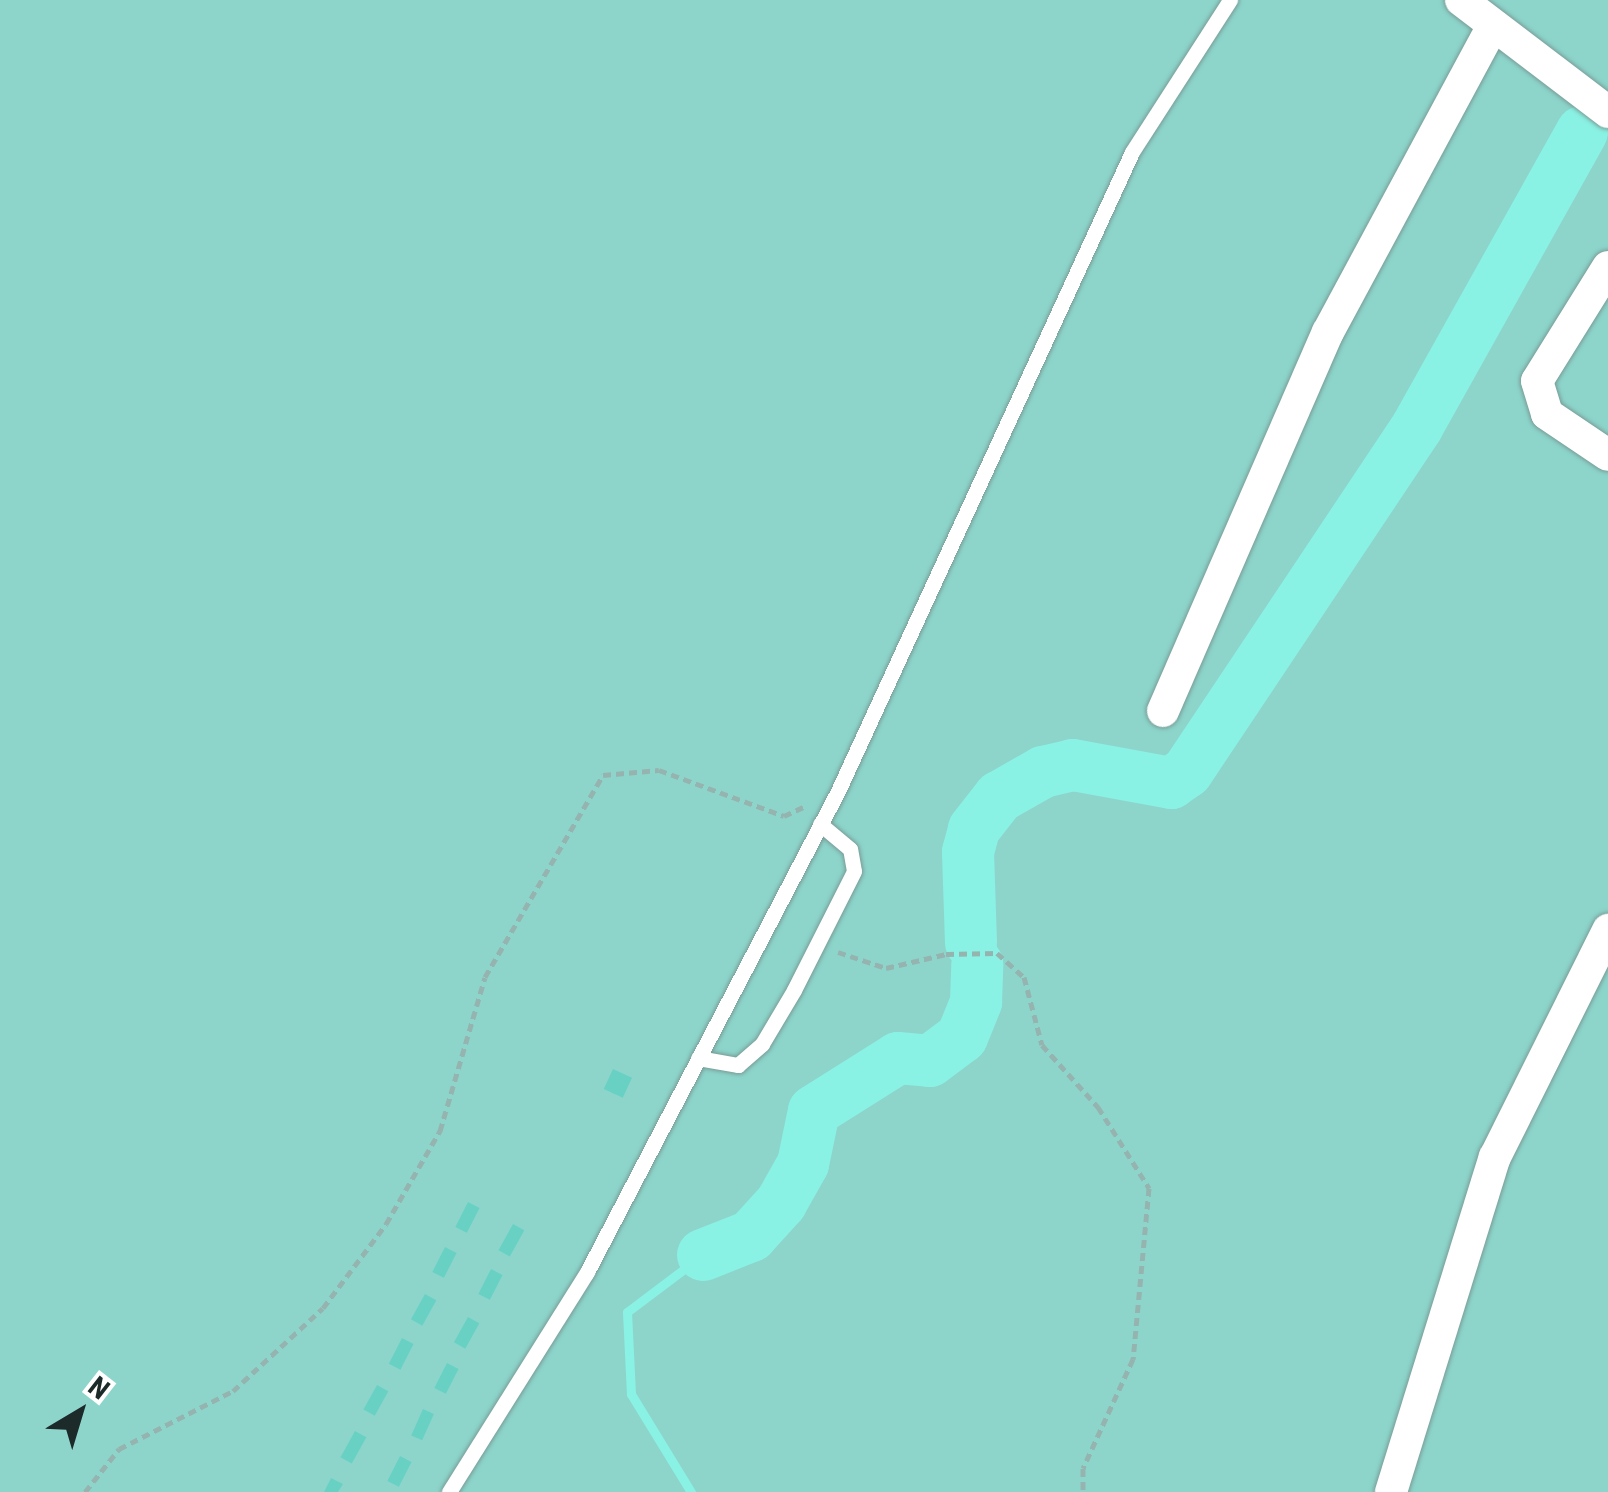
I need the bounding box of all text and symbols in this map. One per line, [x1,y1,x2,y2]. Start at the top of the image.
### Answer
north arrow [30,1362,130,1462]
text: N [82,1370,116,1406]

